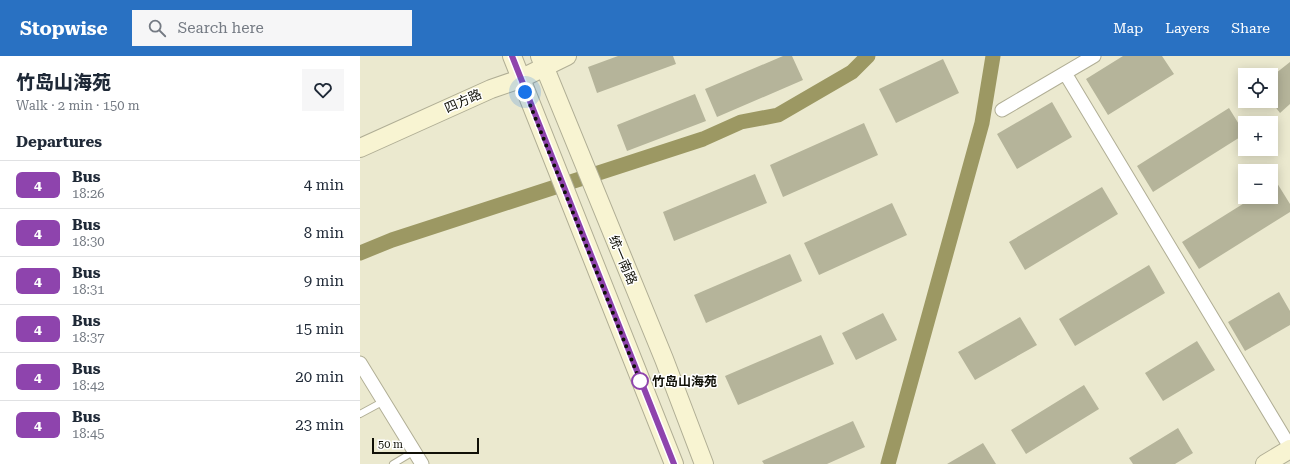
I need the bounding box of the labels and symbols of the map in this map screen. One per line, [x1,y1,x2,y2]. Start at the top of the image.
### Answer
your location [515,82,535,102]
street label: 四方路 [442,86,484,116]
street label: 统一南路 [606,233,640,287]
marker: 竹岛山海苑 [631,372,649,390]
place label: 竹岛山海苑 [652,374,717,389]
scale bar [372,436,479,455]

